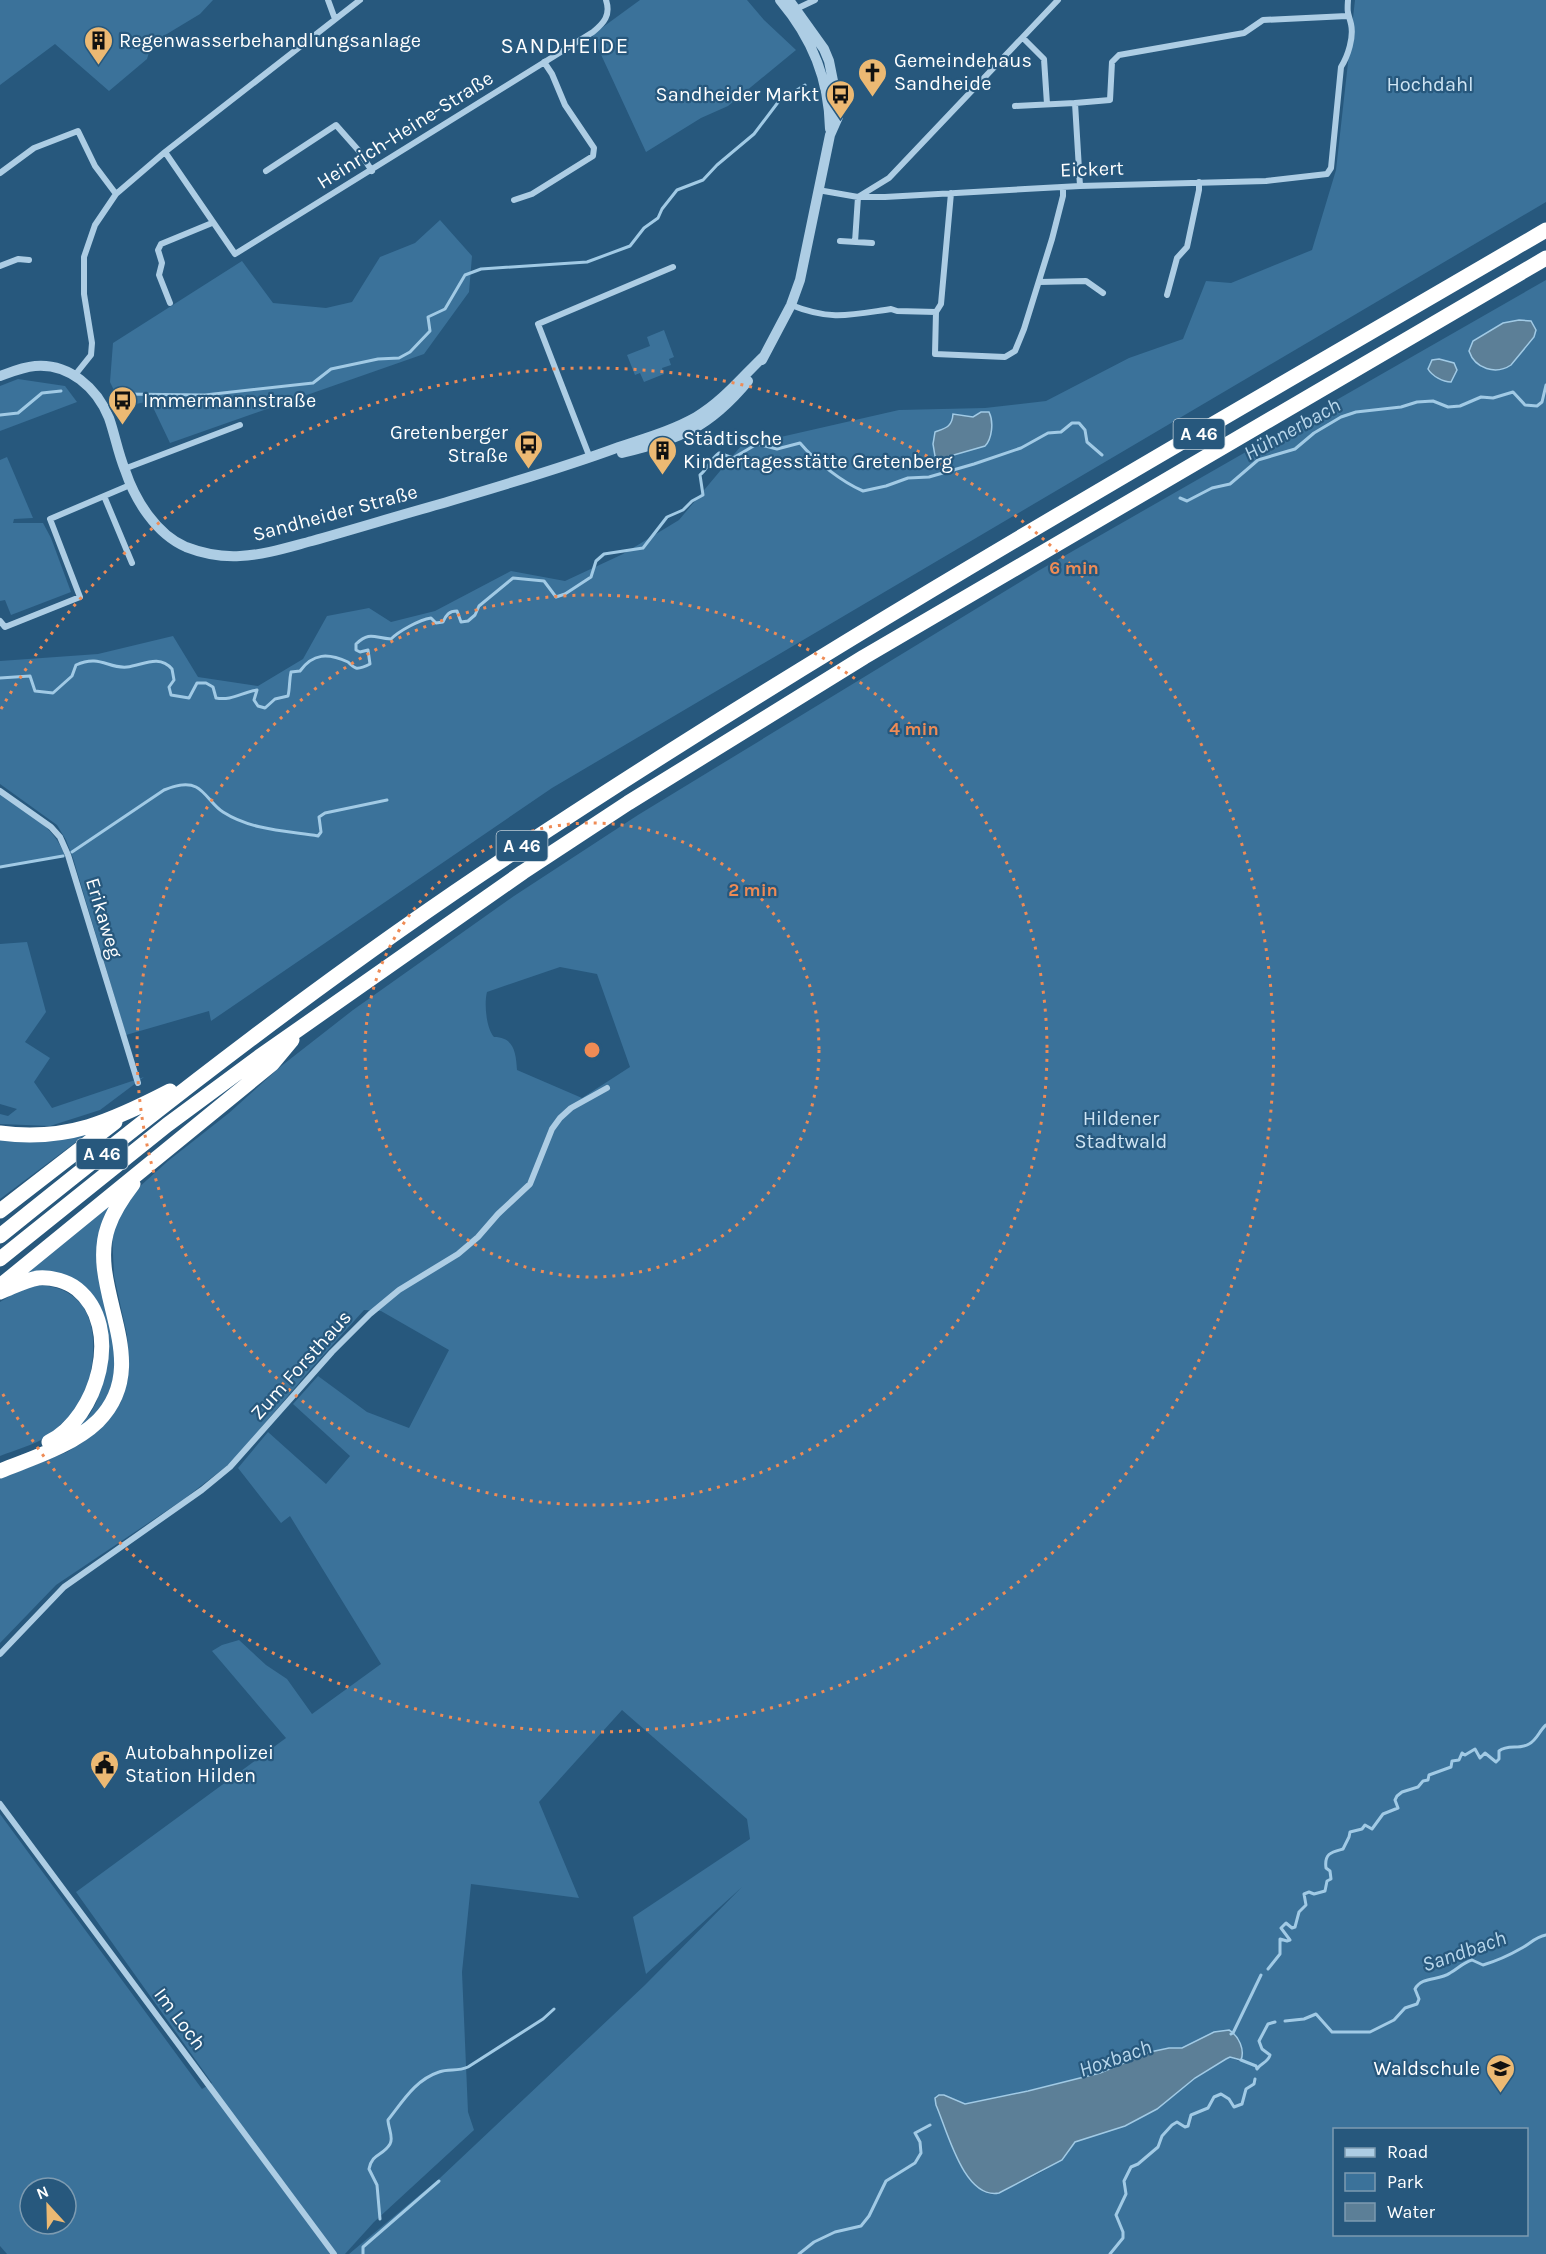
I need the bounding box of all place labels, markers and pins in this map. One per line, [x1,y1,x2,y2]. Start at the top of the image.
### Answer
building icon: Regenwasserbehandlungsanlage [82,24,114,66]
place label: Regenwasserbehandlungsanlage [119,29,421,52]
place label: Gemeindehaus Sandheide [894,49,1032,95]
church icon: Gemeindehaus Sandheide [857,56,889,98]
bus stop icon: Sandheider Markt [824,78,856,120]
place label: Sandheider Markt [656,83,819,106]
bus stop icon: Immermannstraße [106,384,138,426]
place label: Immermannstraße [143,389,316,412]
place label: Gretenberger Straße [390,421,509,467]
place label: Städtische Kindertagesstätte Gretenberg [683,427,953,473]
bus stop icon: Gretenberger Straße [513,428,545,470]
building icon: Städtische Kindertagesstätte Gretenberg [646,434,678,476]
centre of rings [582,1040,602,1060]
place label: Autobahnpolizei Station Hilden [125,1741,274,1787]
public building icon: Autobahnpolizei Station Hilden [88,1748,120,1790]
school or university icon: Waldschule [1485,2052,1517,2094]
place label: Waldschule [1373,2057,1480,2080]

